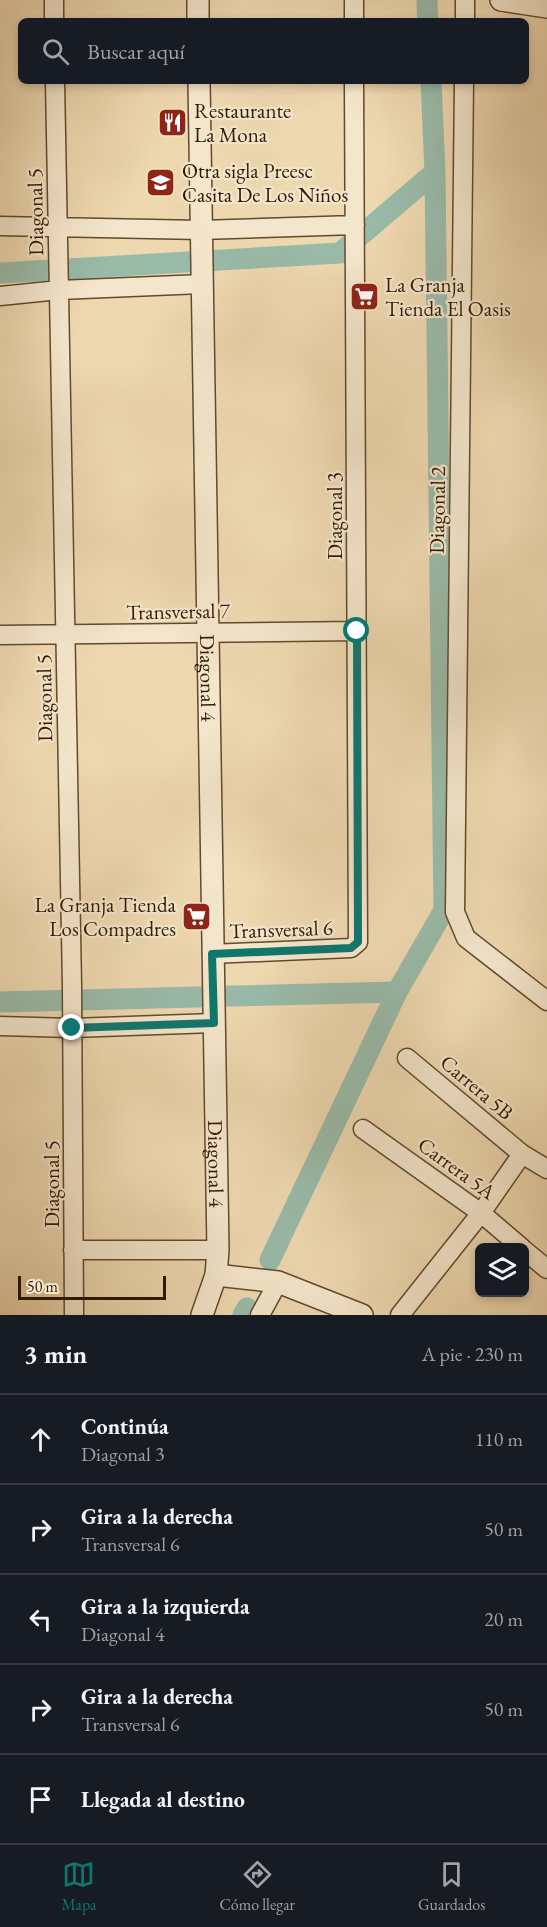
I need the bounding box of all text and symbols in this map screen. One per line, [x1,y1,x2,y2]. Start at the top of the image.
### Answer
search box [18,18,529,84]
icon: search [39,35,72,68]
text: Buscar aquí [87,37,185,66]
place label: Restaurante La Mona [194,97,291,148]
restaurant icon: Restaurante La Mona [157,106,189,138]
place label: Otra sigla Preesc Casita De Los Niños [182,157,349,208]
school or university icon: Otra sigla Preesc Casita De Los Niños [145,166,177,198]
street label: Diagonal 5 [21,168,49,256]
place label: La Granja Tienda El Oasis [385,271,511,322]
supermarket icon: La Granja Tienda El Oasis [348,280,380,312]
street label: Diagonal 2 [423,466,451,554]
street label: Diagonal 3 [321,472,348,560]
street label: Transversal 7 [126,597,231,625]
route start [343,617,369,643]
street label: Diagonal 4 [194,634,223,723]
street label: Diagonal 5 [30,654,58,742]
place label: La Granja Tienda Los Compadres [35,891,177,942]
supermarket icon: La Granja Tienda Los Compadres [181,900,213,932]
street label: Transversal 6 [229,914,333,944]
route end [58,1014,84,1040]
street label: Carrera 5B [435,1049,519,1125]
street label: Diagonal 4 [202,1120,231,1209]
street label: Carrera 5A [413,1131,502,1206]
street label: Diagonal 5 [38,1140,65,1228]
map controls [475,1243,529,1297]
button: layers [475,1243,529,1297]
scale bar [18,1273,166,1300]
text: 50 m [27,1276,58,1297]
text: 3 min [24,1337,87,1371]
text: A pie · 230 m [422,1341,523,1367]
text: Continúa [81,1412,169,1441]
icon: ahead [24,1423,57,1456]
text: 110 m [475,1426,523,1452]
text: Diagonal 3 [81,1441,165,1467]
text: Gira a la derecha [81,1502,233,1531]
icon: right [24,1513,57,1546]
text: 50 m [484,1516,523,1542]
text: Transversal 6 [81,1531,180,1557]
text: Gira a la izquierda [81,1592,250,1621]
icon: left [24,1603,57,1636]
text: 20 m [484,1606,523,1632]
text: Diagonal 4 [81,1621,165,1647]
text: Gira a la derecha [81,1682,233,1711]
icon: right [24,1693,57,1726]
text: 50 m [484,1696,523,1722]
text: Transversal 6 [81,1711,180,1737]
icon: arrive [24,1783,57,1816]
text: Llegada al destino [81,1785,245,1814]
tab: Mapa [62,1858,96,1915]
tab: Cómo llegar [219,1858,295,1915]
tab: Guardados [418,1858,485,1915]

